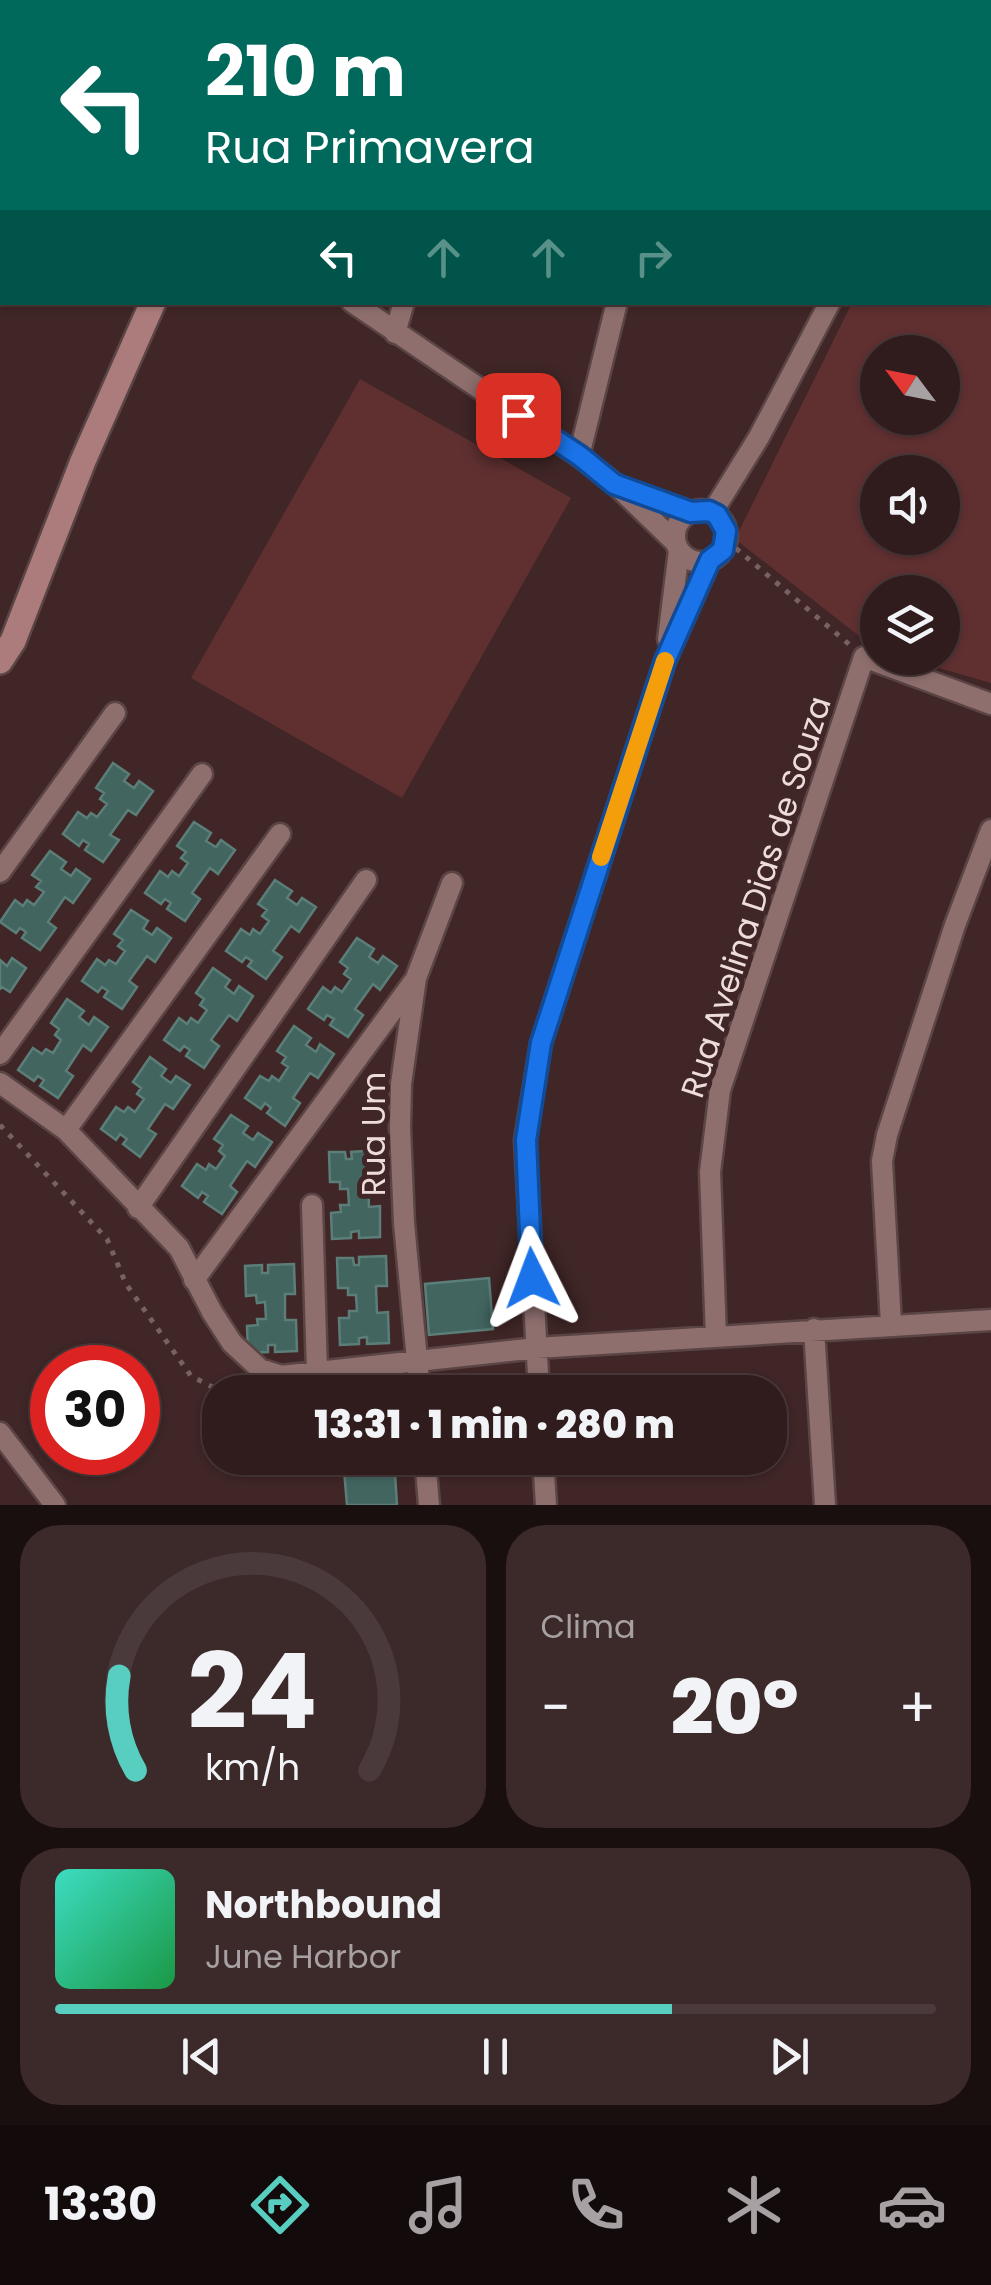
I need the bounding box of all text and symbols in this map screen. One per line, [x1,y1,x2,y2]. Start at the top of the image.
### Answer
text: 210 m [205,22,406,121]
icon: left [40,40,170,170]
text: Rua Primavera [205,116,535,179]
icon: left [311,230,366,285]
icon: ahead [416,230,471,285]
icon: ahead [521,230,576,285]
icon: right [626,230,681,285]
north arrow [860,335,960,435]
map controls [860,335,960,675]
pin [476,373,561,458]
icon: arrive [491,388,546,443]
button: sound [860,455,960,555]
button: layers [860,575,960,675]
street label: Rua Avelina Dias de Souza [669,691,842,1103]
street label: Rua Um [351,1072,396,1196]
position arrow [480,1226,584,1330]
speed limit sign: 30 [30,1345,160,1475]
text: 13:31 · 1 min · 280 m [314,1398,675,1451]
text: Clima [541,1604,636,1649]
text: 24 [188,1619,318,1764]
text: 20° [671,1655,799,1760]
text: − [541,1669,571,1746]
text: + [898,1669,936,1746]
text: km/h [205,1742,300,1793]
text: Northbound [205,1878,442,1931]
text: June Harbor [205,1934,401,1979]
icon: previous [174,2029,229,2084]
icon: pause [468,2029,523,2084]
icon: next [762,2029,817,2084]
icon: directions [245,2170,315,2240]
icon: music [403,2170,473,2240]
icon: phone [561,2170,631,2240]
icon: climate [719,2170,789,2240]
icon: car [877,2170,947,2240]
text: 13:30 [44,2173,157,2236]

